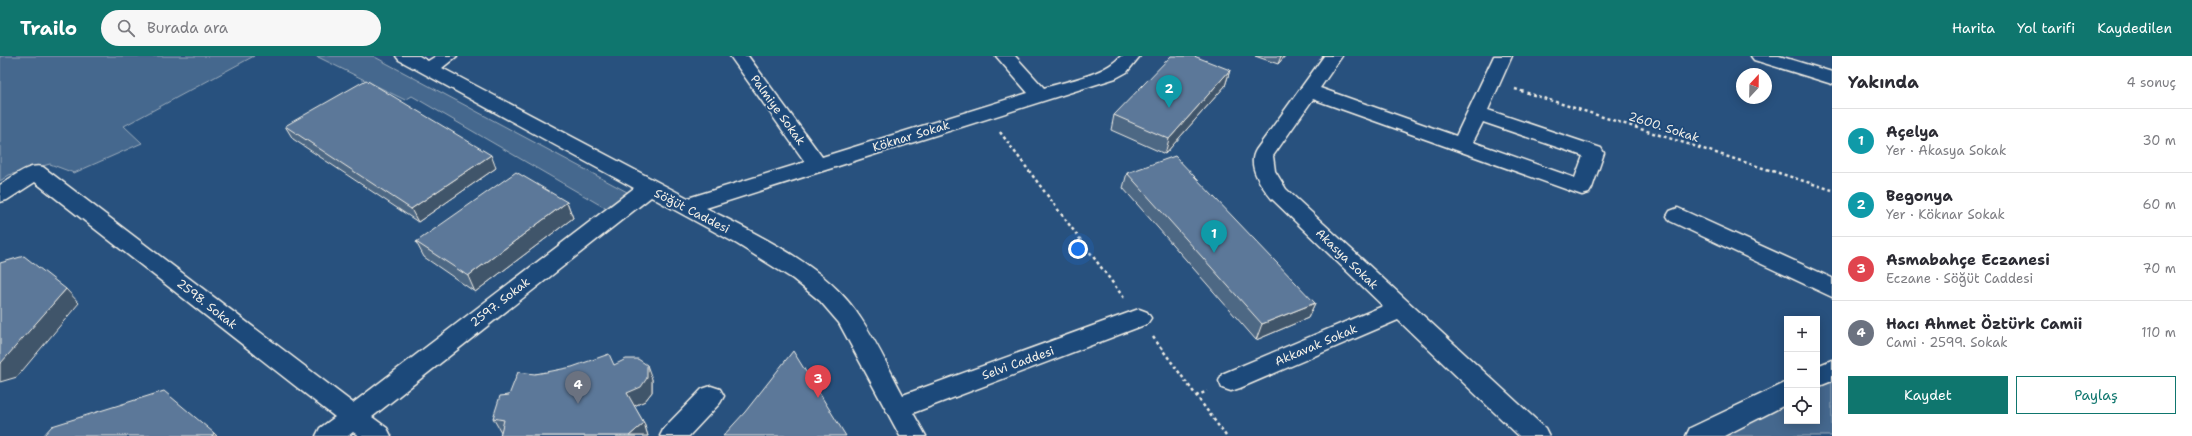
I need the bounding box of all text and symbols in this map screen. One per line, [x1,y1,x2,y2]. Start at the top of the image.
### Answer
search box [101,10,381,46]
text: Trailo [20,16,77,41]
icon: search [115,17,137,39]
text: Burada ara [147,18,228,38]
text: Harita [1952,19,1995,37]
text: Yol tarifi [2017,19,2075,37]
text: Kaydedilen [2097,19,2172,37]
north arrow [1736,68,1772,104]
text: Yakında [1848,71,1919,93]
street label: Palmiye Sokak [747,72,809,148]
text: 4 sonuç [2127,74,2176,91]
pin: 2 [1156,75,1182,108]
street label: 2600. Sokak [1627,108,1702,146]
street label: Köknar Sokak [870,117,952,155]
text: Açelya [1886,122,1939,142]
text: 1 [1858,132,1864,149]
text: 30 m [2142,132,2176,149]
text: Yer · Akasya Sokak [1886,142,2006,159]
street label: Söğüt Caddesi [652,185,732,237]
text: Begonya [1886,186,1953,206]
text: 2 [1856,196,1866,213]
text: 60 m [2143,196,2176,213]
text: Yer · Köknar Sokak [1886,206,2005,223]
pin: 1 [1201,220,1227,253]
street label: Akasya Sokak [1312,225,1382,293]
your location [1068,239,1088,259]
text: Asmabahçe Eczanesi [1886,250,2050,270]
text: 3 [1856,260,1866,277]
text: 70 m [2142,260,2176,277]
text: Eczane · Söğüt Caddesi [1886,270,2033,287]
street label: 2597. Sokak [467,274,533,330]
street label: 2598. Sokak [173,275,241,333]
text: Hacı Ahmet Öztürk Camii [1886,314,2082,334]
map controls [1784,316,1820,424]
button: + [1784,316,1820,352]
street label: Akkavak Sokak [1272,320,1360,370]
text: 4 [1856,324,1866,341]
text: 110 m [2141,324,2176,341]
text: Cami · 2599. Sokak [1886,334,2008,351]
street label: Selvi Caddesi [980,343,1056,383]
button: − [1784,352,1820,388]
pin: 3 [805,365,831,398]
pin: 4 [565,371,591,404]
button: Kaydet [1848,376,2008,414]
button: Paylaş [2016,376,2176,414]
button: locate [1784,388,1820,424]

